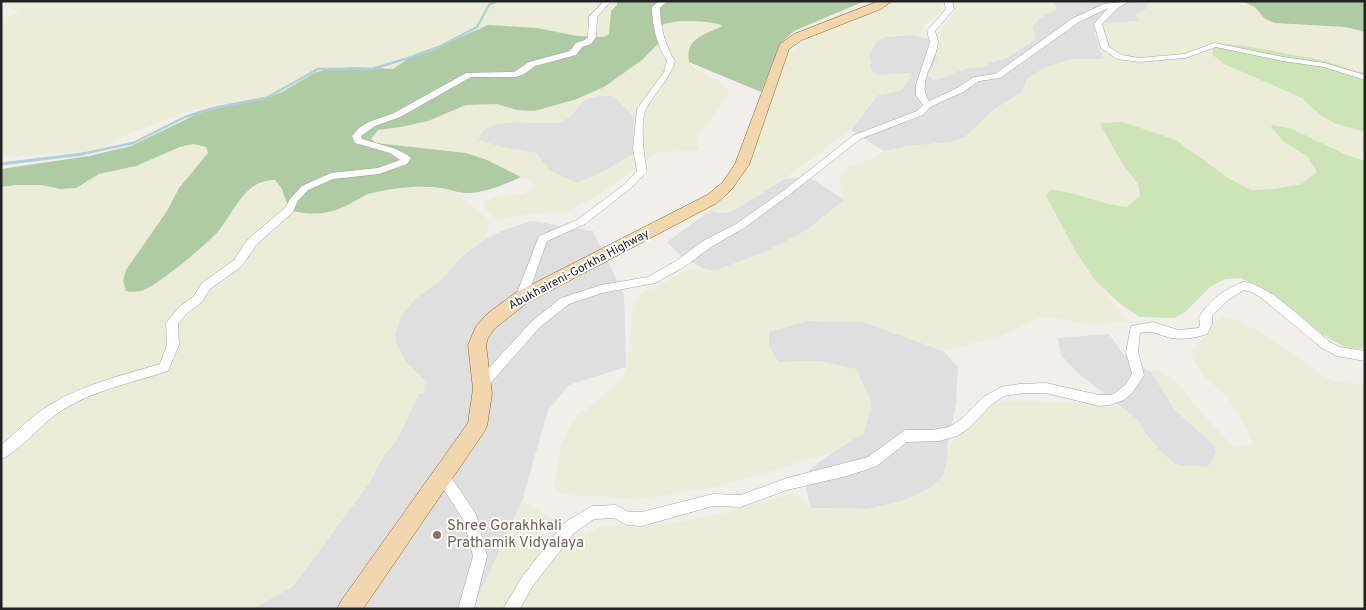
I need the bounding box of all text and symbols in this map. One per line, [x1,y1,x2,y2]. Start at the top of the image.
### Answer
street label: Abukhaireni-Gorkha Highway [506,226,652,314]
place label: Shree Gorakhkali Prathamik Vidyalaya [447,517,584,553]
marker: Shree Gorakhkali Prathamik Vidyalaya [431,529,443,541]

